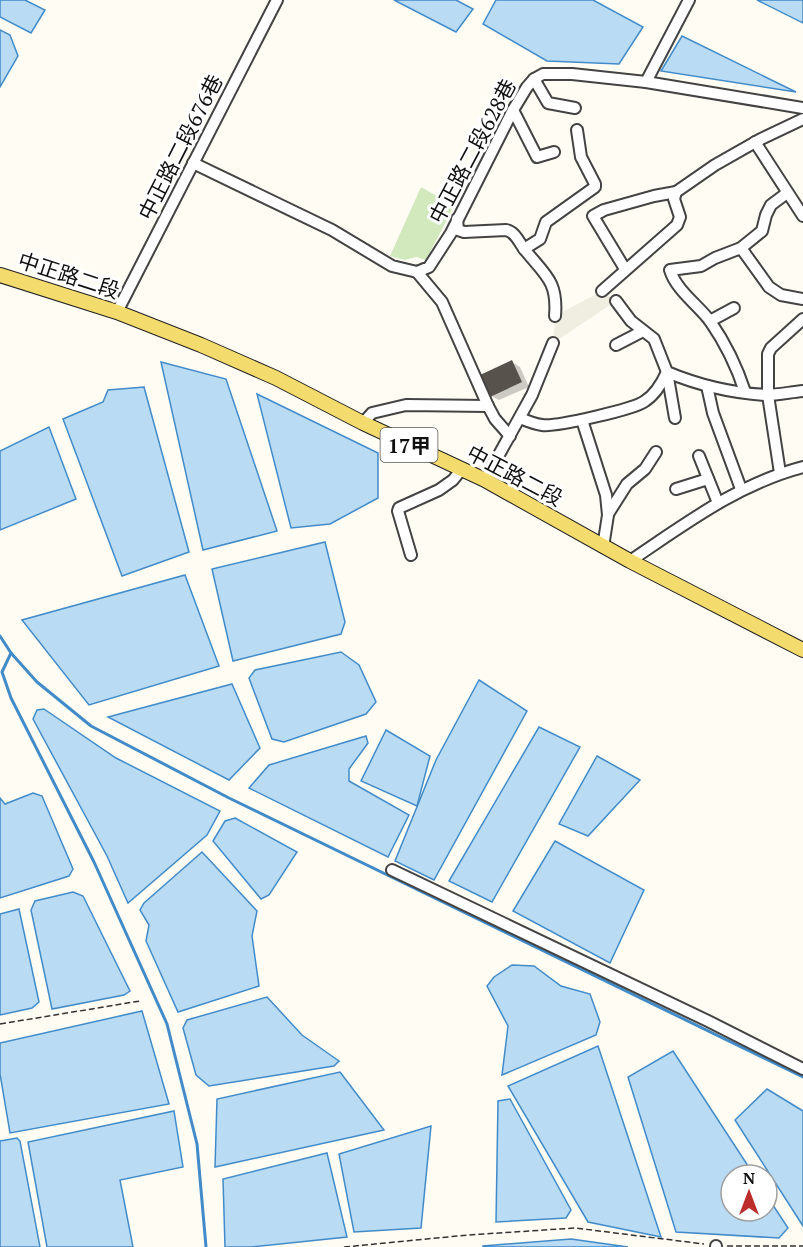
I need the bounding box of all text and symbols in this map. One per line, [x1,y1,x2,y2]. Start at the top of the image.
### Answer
street label: 中正路二段676巷 [131,70,229,224]
street label: 中正路二段628巷 [422,74,522,228]
street label: 中正路二段 [15,245,123,305]
road number: 17甲 [380,428,438,462]
street label: 中正路二段 [462,438,568,512]
north arrow [719,1163,779,1223]
text: N [743,1167,755,1189]

